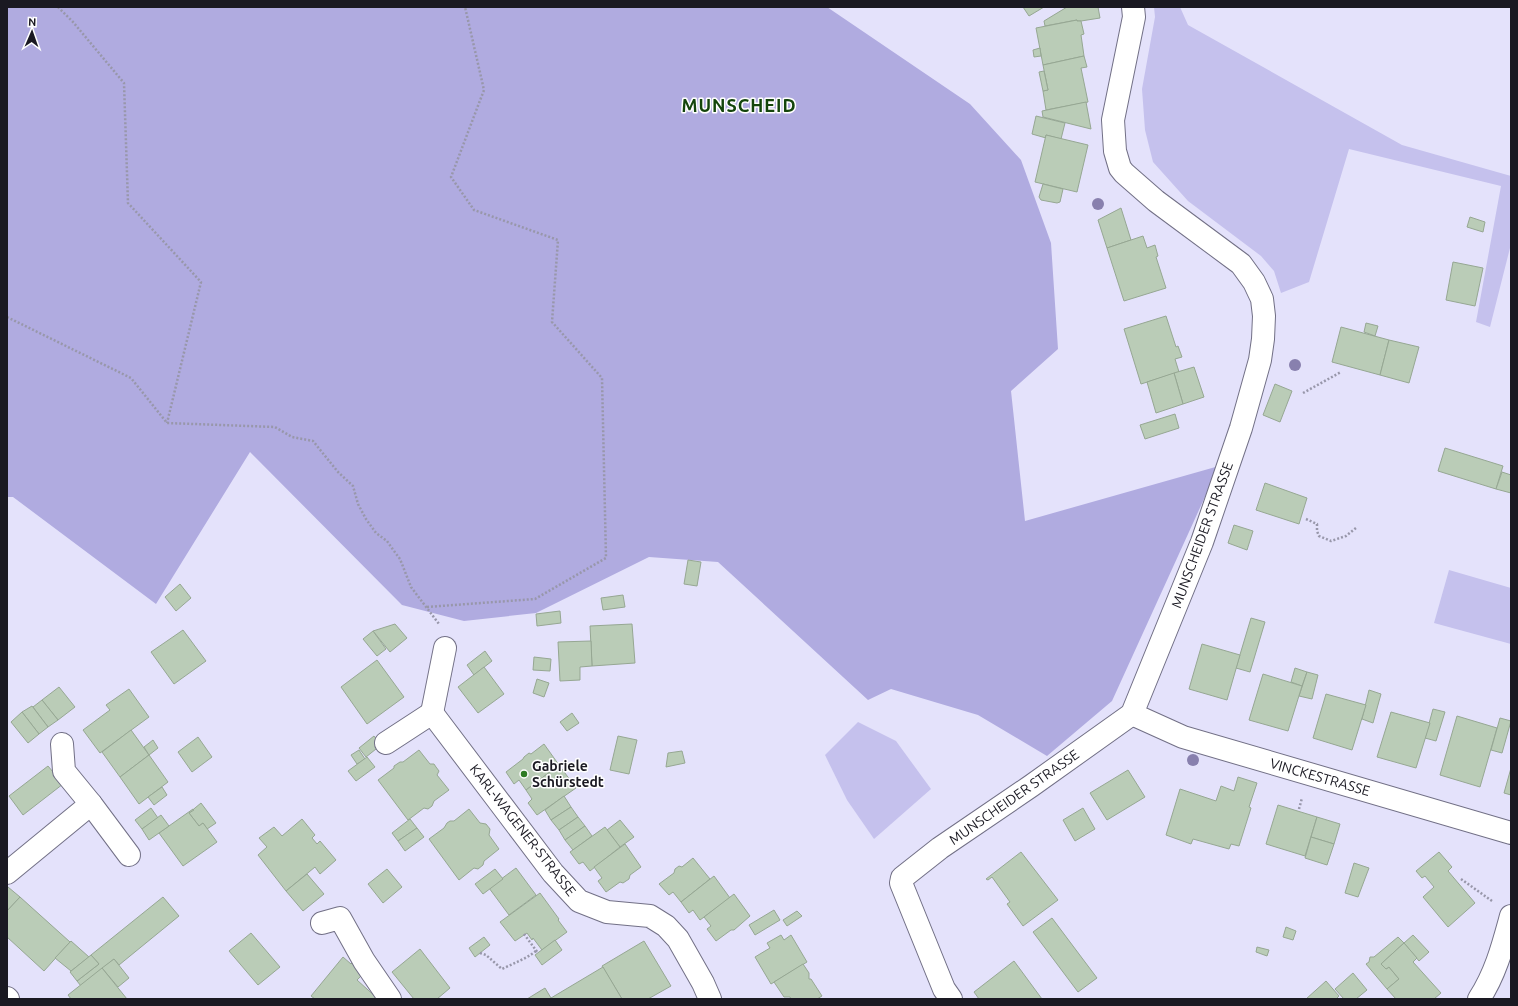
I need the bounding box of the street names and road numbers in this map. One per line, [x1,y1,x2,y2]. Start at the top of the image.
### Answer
street label: MUNSCHEIDER STRASSE [1168,459,1236,610]
street label: MUNSCHEIDER STRASSE [946,746,1082,848]
street label: VINCKESTRASSE [1268,755,1372,799]
street label: KARL-WAGENER-STRASSE [467,761,580,899]

